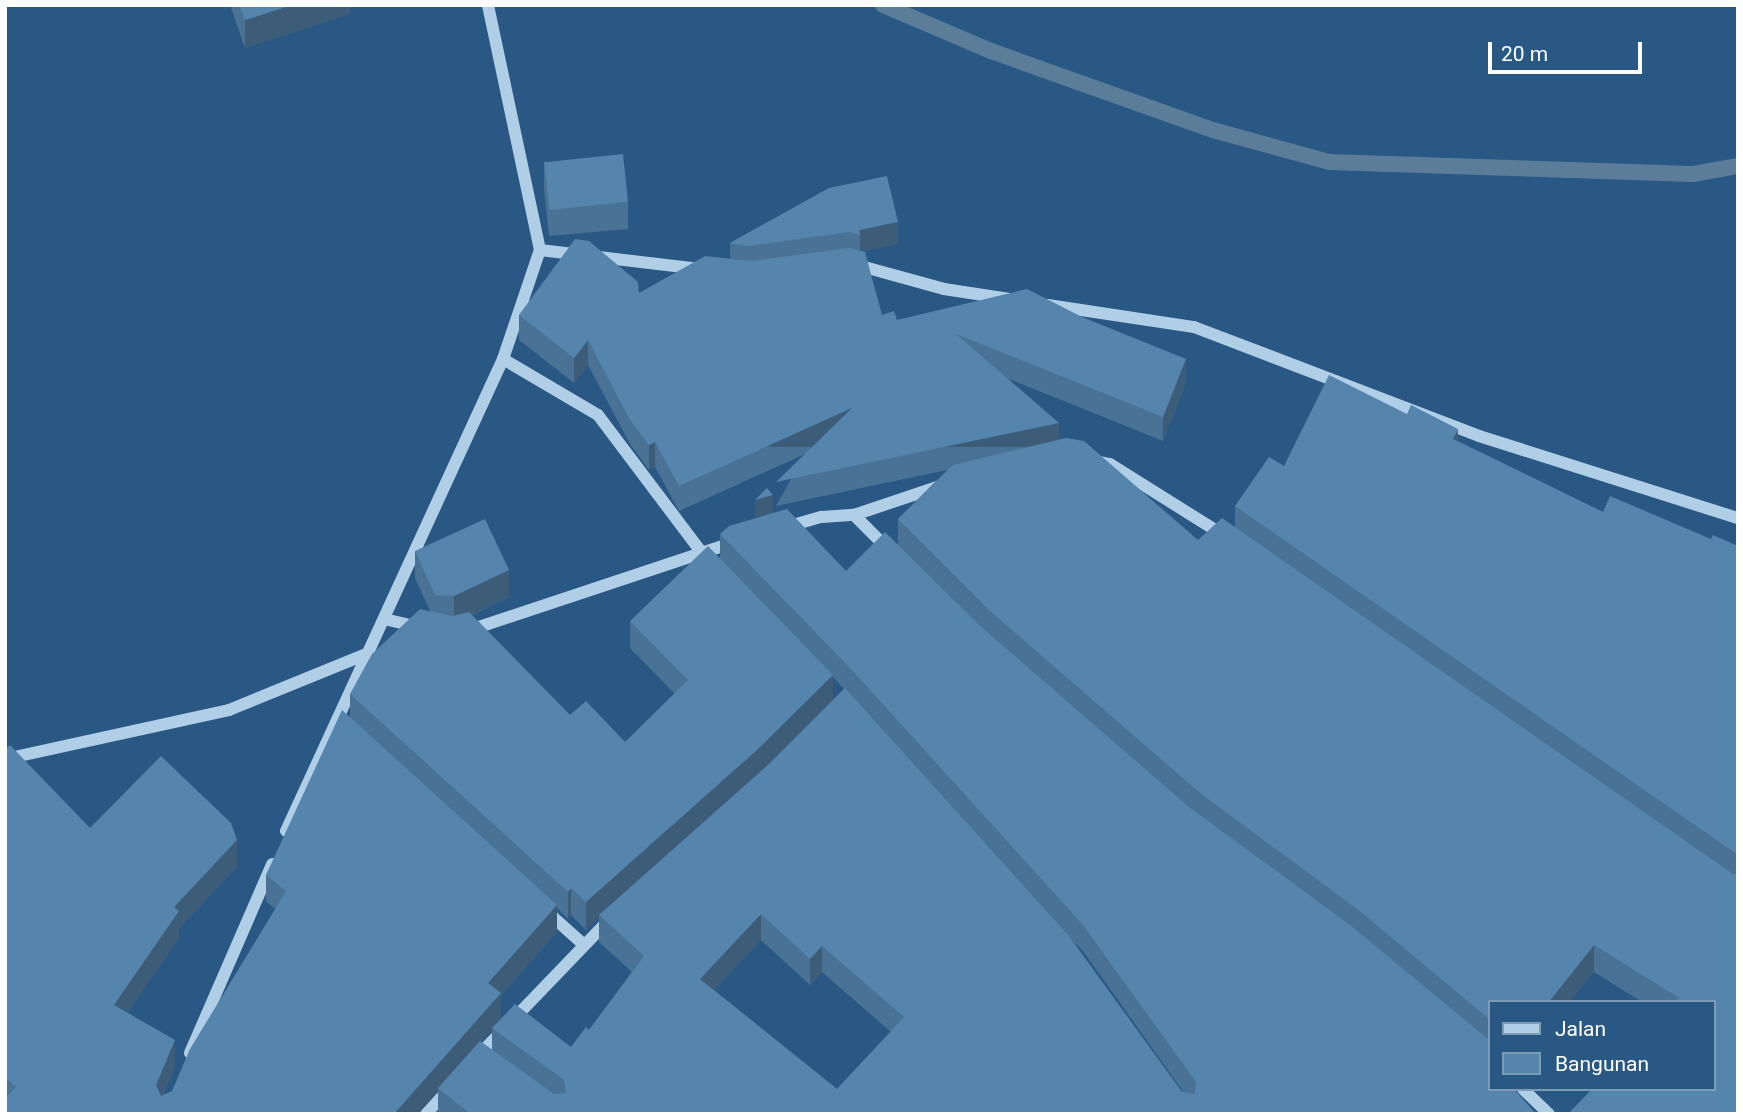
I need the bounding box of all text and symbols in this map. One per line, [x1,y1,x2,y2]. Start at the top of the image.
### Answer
scale bar [1491,28,1645,72]
text: 20 m [1501,42,1548,66]
legend [1488,1000,1715,1091]
text: Jalan [1555,1017,1606,1041]
text: Bangunan [1555,1052,1649,1076]

